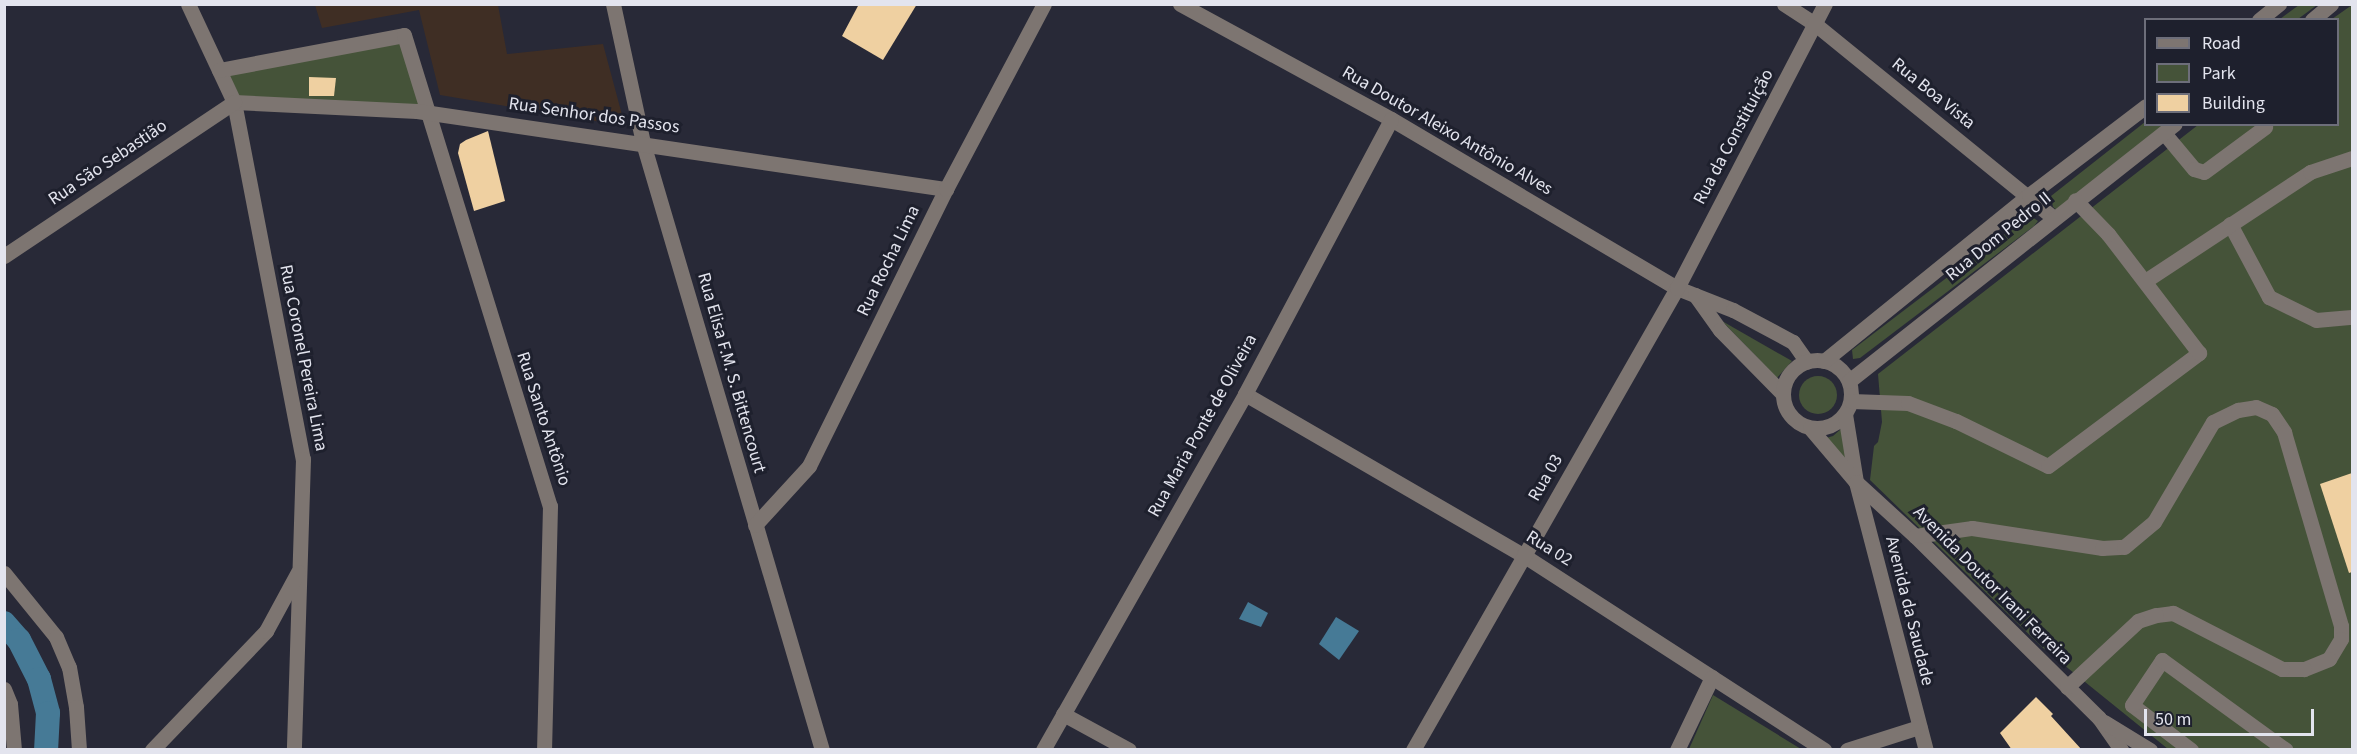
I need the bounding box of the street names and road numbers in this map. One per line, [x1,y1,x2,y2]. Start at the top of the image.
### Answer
street label: Rua Boa Vista [1887,54,1979,134]
street label: Rua Doutor Aleixo Antônio Alves [1338,62,1556,200]
street label: Rua da Constituição [1689,66,1779,208]
street label: Rua Senhor dos Passos [507,93,681,139]
street label: Rua São Sebastião [45,115,171,211]
street label: Rua Dom Pedro II [1942,188,2056,286]
street label: Rua Rocha Lima [853,202,925,320]
street label: Rua Coronel Pereira Lima [274,263,332,453]
street label: Rua Elisa F.M. S. Bittencourt [692,270,770,476]
street label: Rua Maria Ponte de Oliveira [1144,331,1262,521]
street label: Rua Santo Antônio [511,349,575,489]
street label: Rua 03 [1524,451,1568,505]
street label: Avenida Doutor Irani Ferreira [1908,502,2076,670]
street label: Rua 02 [1522,526,1576,572]
street label: Avenida da Saudade [1880,534,1938,688]

